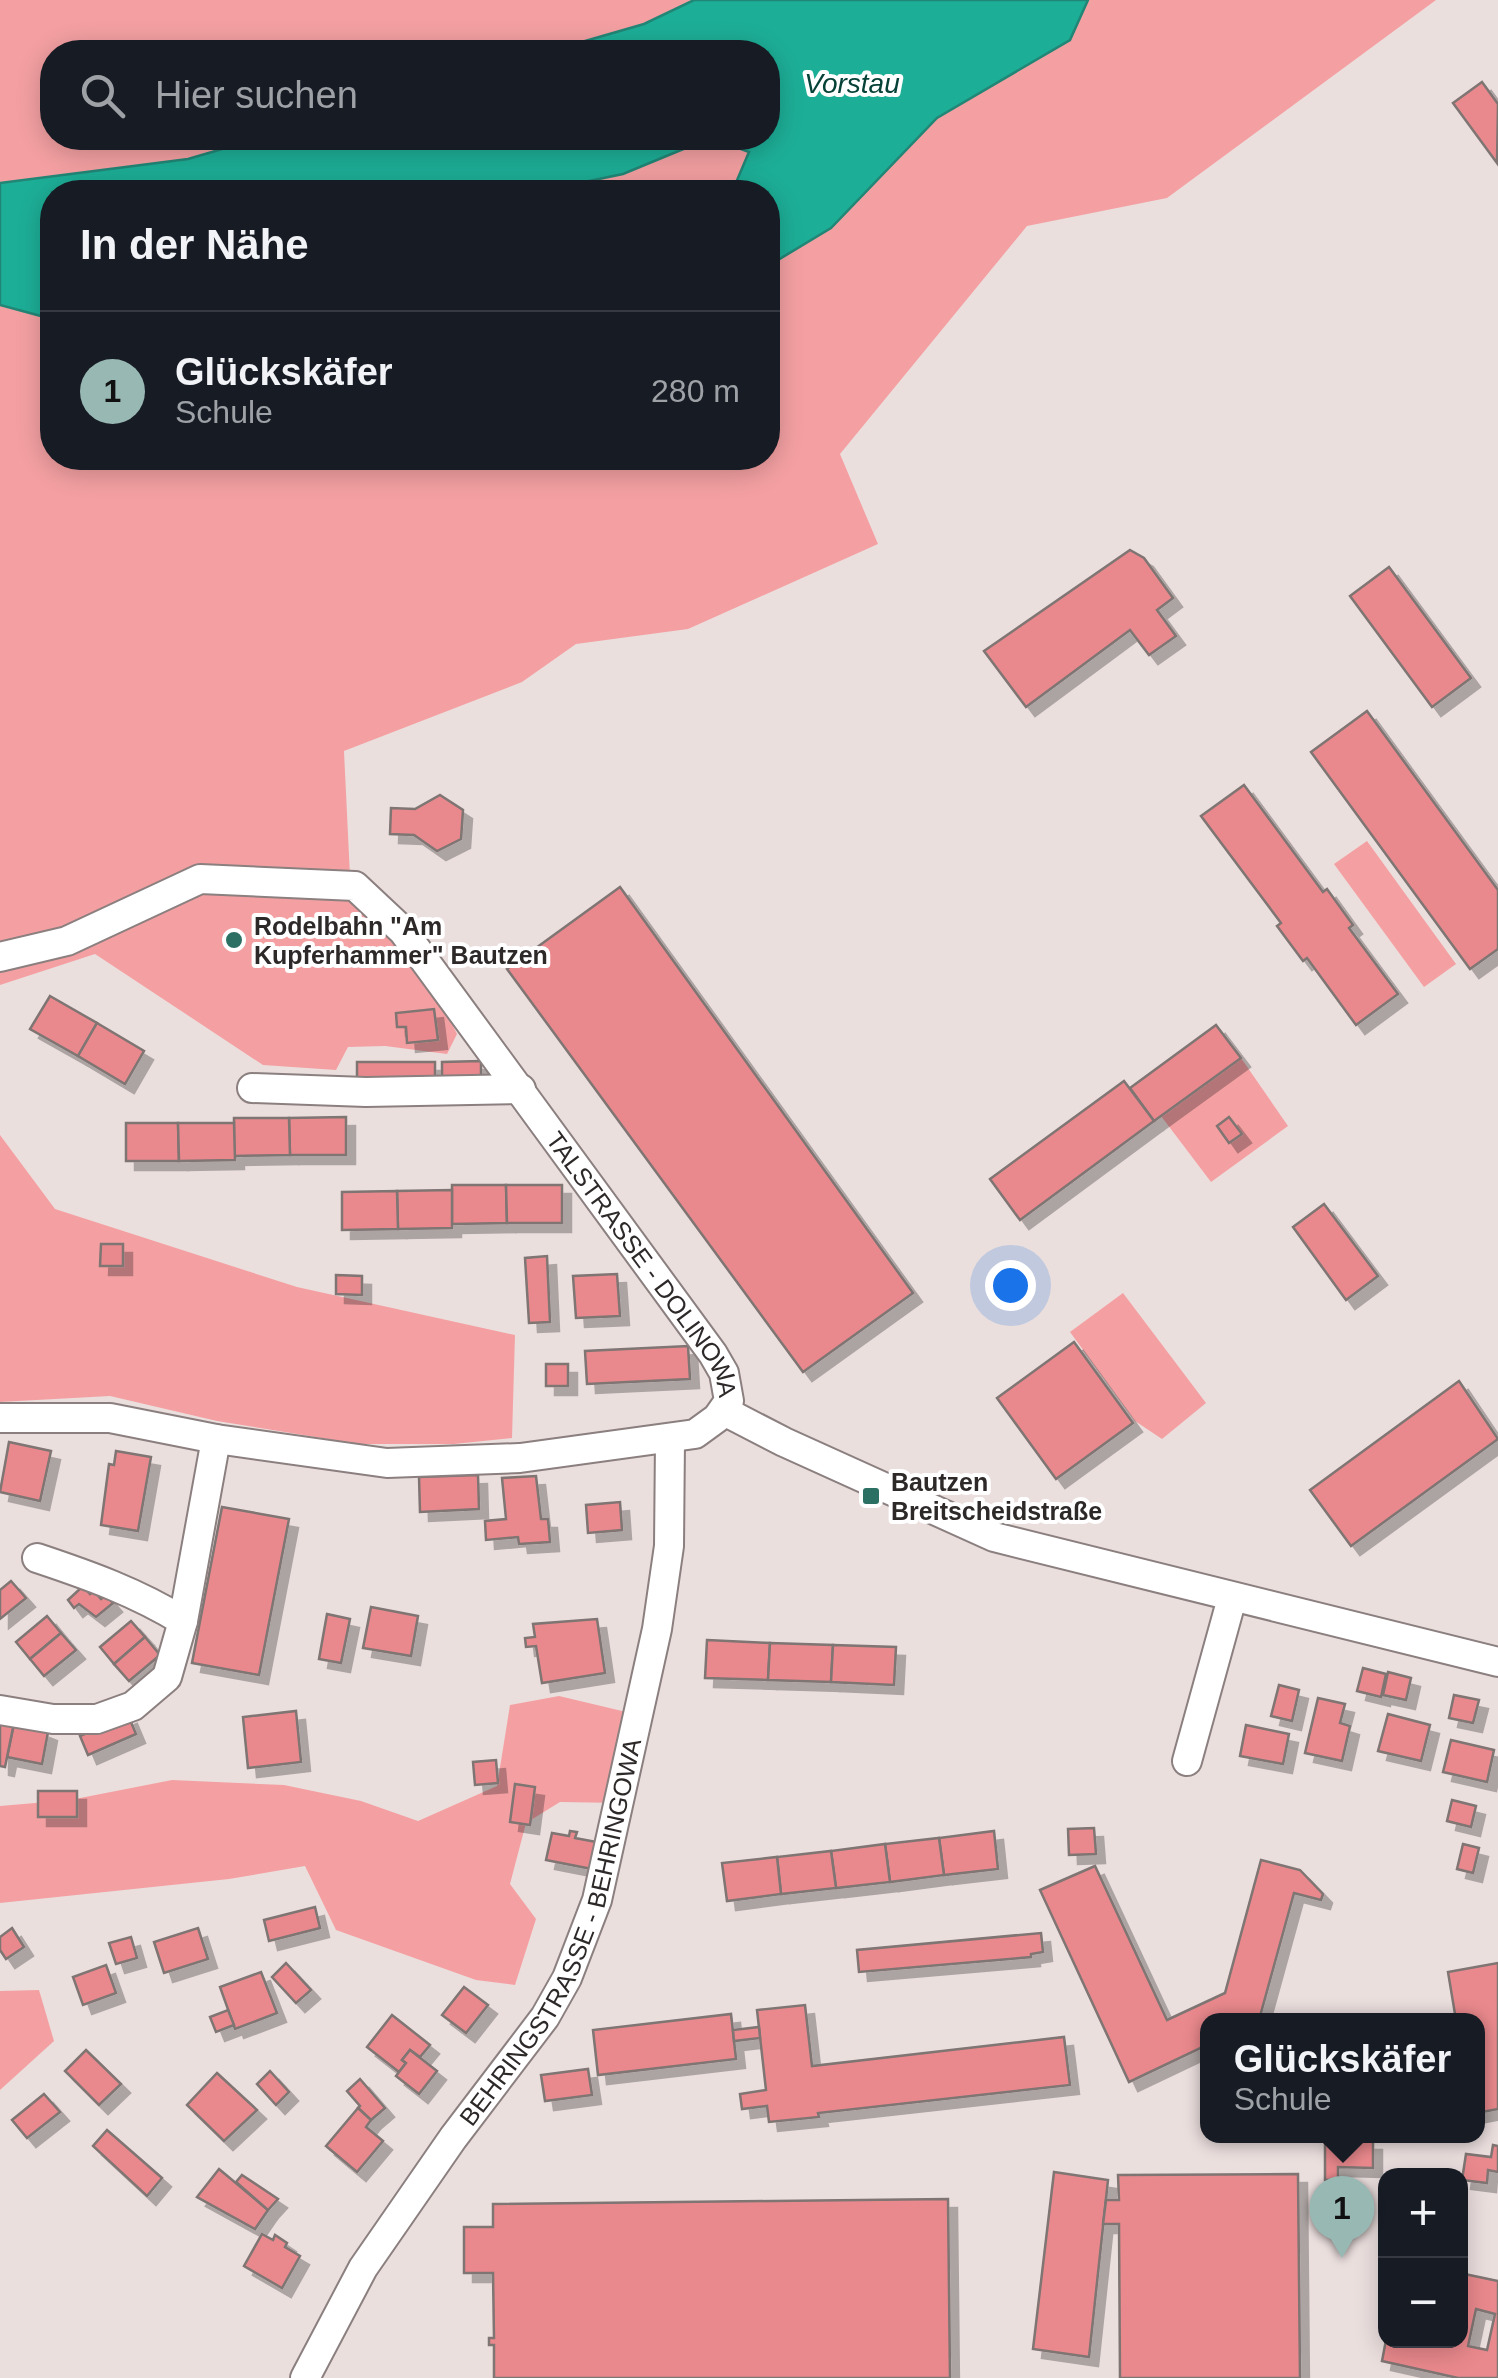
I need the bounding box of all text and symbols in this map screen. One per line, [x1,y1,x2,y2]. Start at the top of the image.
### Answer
search box [40,40,780,150]
icon: search [75,68,130,123]
water label: Vorstau [804,68,900,99]
text: Hier suchen [155,74,358,116]
text: In der Nähe [80,221,309,268]
text: Glückskäfer [175,351,393,393]
text: 1 [104,373,121,409]
text: 280 m [651,373,740,409]
text: Schule [175,394,273,430]
place label: Rodelbahn "Am Kupferhammer" Bautzen [254,912,548,969]
marker: Rodelbahn "Am Kupferhammer" Bautzen [223,929,245,951]
street label: TALSTRASSE - DOLINOWA [541,1126,742,1400]
your location [985,1260,1036,1311]
place label: Bautzen Breitscheidstraße [891,1468,1102,1525]
marker: Bautzen Breitscheidstraße [860,1485,882,1507]
street label: BEHRINGSTRASSE - BEHRINGOWA [454,1736,646,2131]
popup [1200,2013,1485,2143]
text: Glückskäfer [1234,2038,1451,2080]
text: Schule [1234,2081,1332,2117]
map controls [1378,2168,1468,2348]
button: + [1378,2168,1468,2258]
pin: 1 [1310,2176,1374,2258]
button: − [1378,2258,1468,2348]

